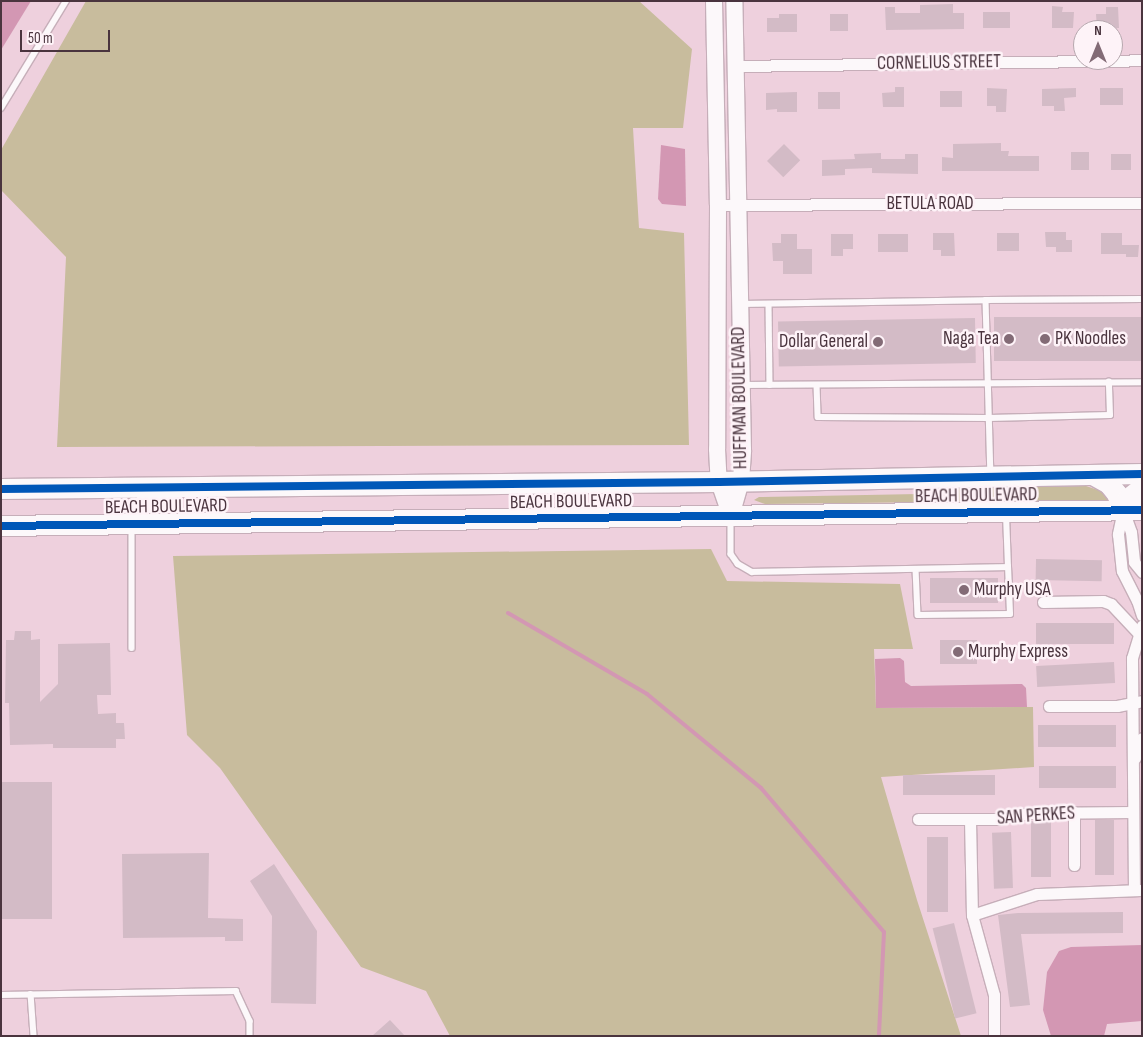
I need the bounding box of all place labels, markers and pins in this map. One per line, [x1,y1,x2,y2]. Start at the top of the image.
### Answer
place label: Naga Tea [943,328,999,350]
place label: PK Noodles [1055,328,1126,350]
place label: Dollar General [779,331,868,353]
marker: Naga Tea [1003,333,1015,345]
marker: PK Noodles [1039,333,1051,345]
marker: Dollar General [872,336,884,348]
place label: Murphy USA [974,579,1051,601]
marker: Murphy USA [958,584,970,596]
place label: Murphy Express [968,641,1068,663]
marker: Murphy Express [952,646,964,658]

